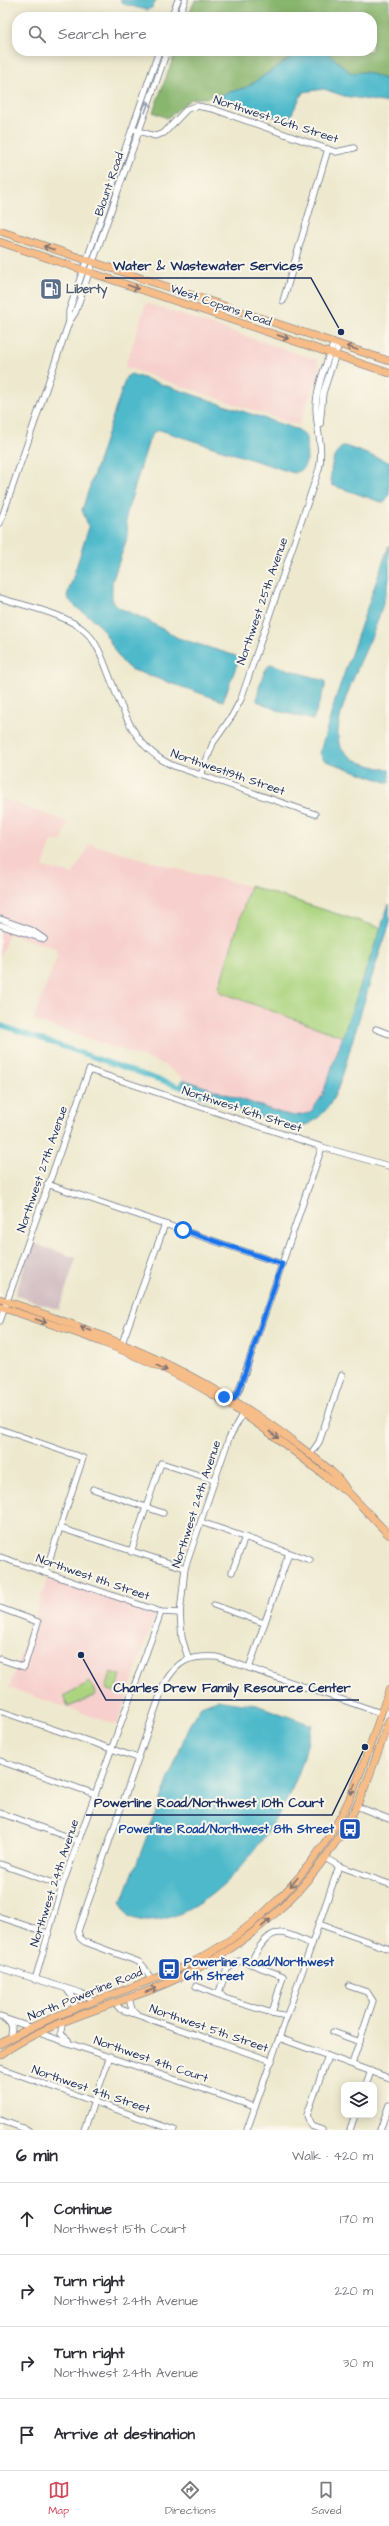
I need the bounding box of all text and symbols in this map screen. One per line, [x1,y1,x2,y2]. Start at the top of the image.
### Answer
search box [12,12,377,56]
icon: search [26,23,48,45]
text: Search here [58,24,147,45]
street label: Northwest 26th Street [211,91,341,148]
one-way arrow [144,101,152,113]
street label: Blount Road [91,150,128,218]
one-way arrow [43,244,56,251]
callout: Water & Wastewater Services [105,253,311,278]
text: Water & Wastewater Services [112,257,303,275]
fuel station icon: Liberty [38,276,64,302]
street label: West Copans Road [168,280,274,331]
place label: Liberty [66,281,108,299]
one-way arrow [127,283,139,291]
one-way arrow [276,334,289,341]
one-way arrow [347,344,359,352]
street label: Northwest 25th Avenue [233,535,292,667]
street label: Northwest19th Street [168,745,287,800]
street label: Northwest 16th Street [180,1082,304,1137]
street label: Northwest 27th Avenue [13,1103,72,1235]
route start [174,1221,192,1239]
one-way arrow [35,1318,48,1325]
one-way arrow [80,1325,93,1332]
one-way arrow [156,1365,168,1372]
route end [215,1388,233,1406]
one-way arrow [268,1431,279,1439]
street label: Northwest 24th Avenue [168,1438,225,1570]
street label: Northwest 11th Street [34,1550,152,1605]
callout: Charles Drew Family Resource Center [106,1675,359,1700]
text: Charles Drew Family Resource Center [113,1679,351,1698]
one-way arrow [349,1783,357,1795]
callout: Powerline Road/Northwest 10th Court [86,1790,332,1815]
text: Powerline Road/Northwest 10th Court [94,1794,325,1812]
bus stop icon: Powerline Road/Northwest 8th Street [337,1816,363,1842]
street label: Northwest 24th Avenue [26,1817,83,1949]
place label: Powerline Road/Northwest 8th Street [119,1821,334,1838]
one-way arrow [289,1877,298,1887]
one-way arrow [260,1918,271,1927]
place label: Powerline Road/Northwest 6th Street [184,1954,334,1985]
bus stop icon: Powerline Road/Northwest 6th Street [156,1956,182,1982]
street label: North Powerline Road [25,1964,145,2025]
one-way arrow [145,1985,157,1993]
street label: Northwest 5th Street [147,2000,271,2057]
street label: Northwest 4th Court [91,2032,211,2087]
street label: Northwest 4th Street [29,2061,153,2118]
map controls [341,2082,377,2118]
button: layers [341,2082,377,2118]
text: 6 min [16,2144,58,2168]
text: Walk · 420 m [292,2147,373,2165]
text: Continue [54,2199,112,2220]
icon: ahead [16,2208,38,2230]
text: 170 m [340,2210,373,2228]
text: Northwest 15th Court [54,2220,186,2238]
text: Turn right [54,2271,125,2292]
icon: right [16,2280,38,2302]
text: 220 m [335,2282,373,2300]
text: Northwest 24th Avenue [54,2292,198,2310]
text: Turn right [54,2343,125,2364]
icon: right [16,2352,38,2374]
text: 30 m [343,2354,373,2372]
text: Northwest 24th Avenue [54,2364,198,2382]
icon: arrive [16,2424,38,2446]
text: Arrive at destination [54,2424,195,2445]
tab: Map [48,2479,70,2518]
tab: Directions [165,2479,216,2518]
tab: Saved [311,2479,341,2518]

